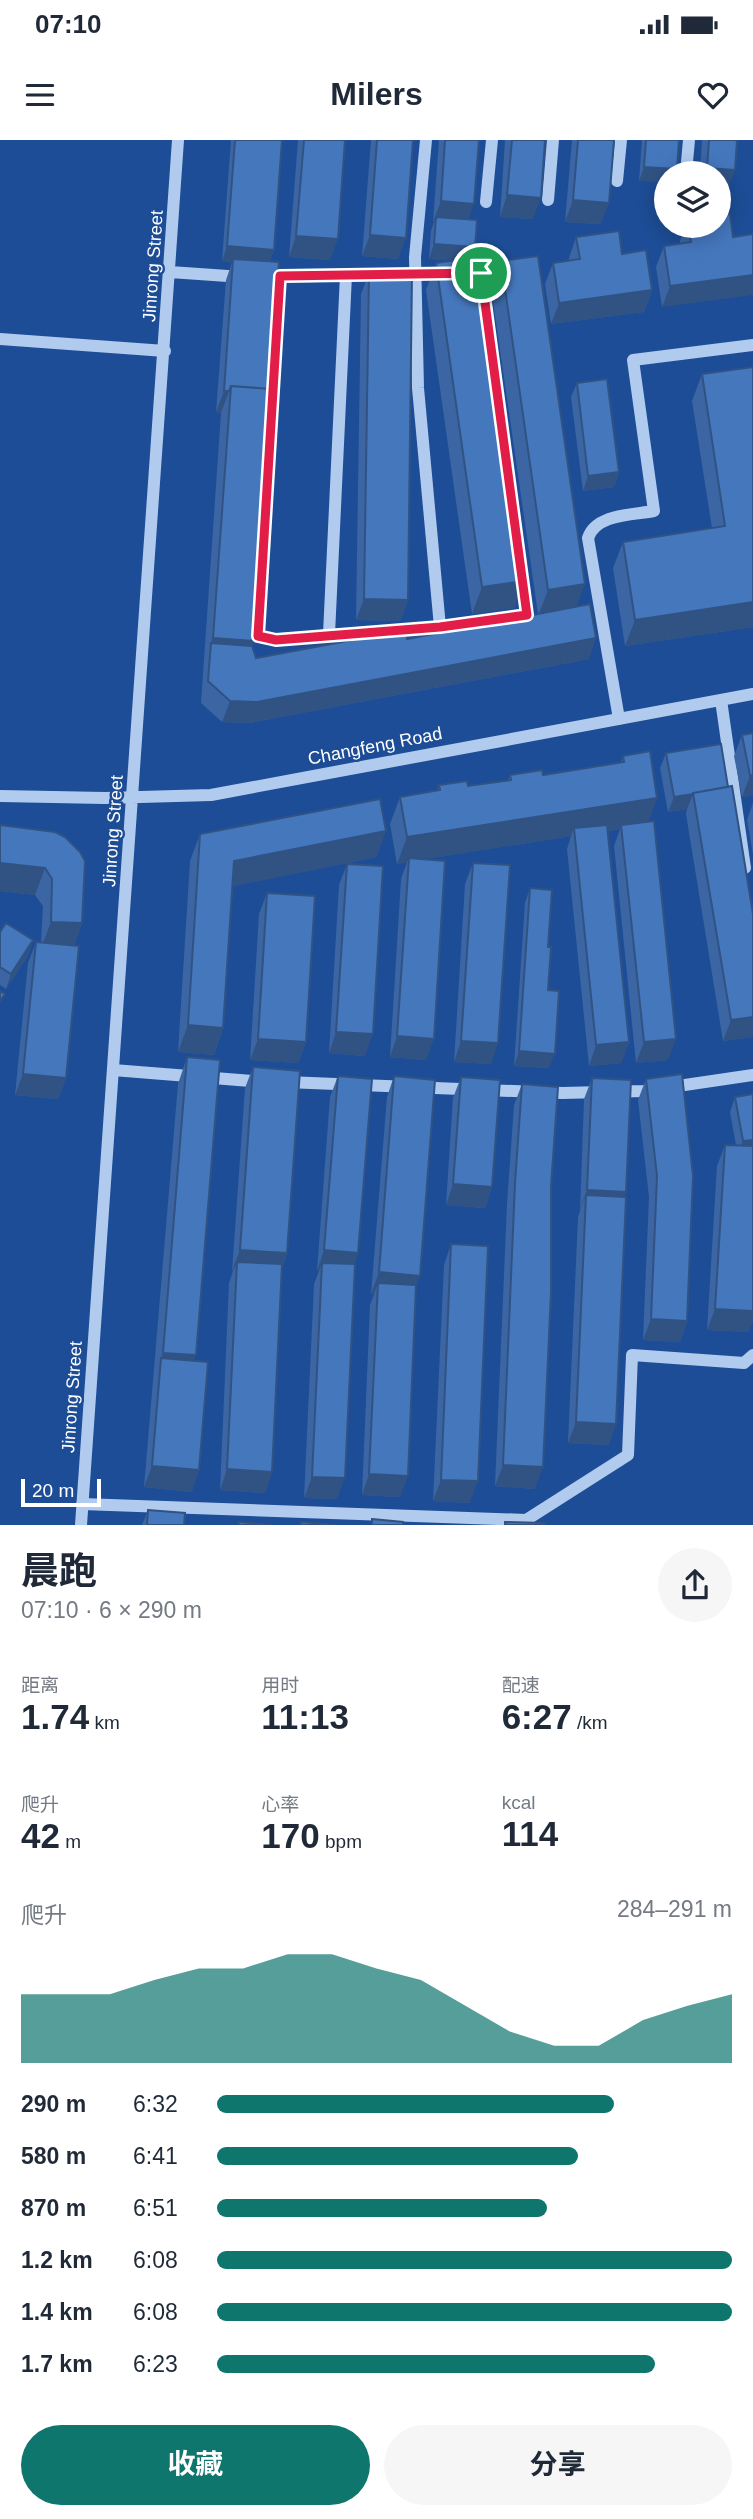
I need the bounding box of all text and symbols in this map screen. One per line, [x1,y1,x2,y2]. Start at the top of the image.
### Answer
text: 07:10 [35,9,102,39]
icon: menu [21,76,59,114]
text: Milers [330,76,423,112]
icon: heart [694,76,732,114]
map controls [654,161,731,238]
button: layers [654,161,731,238]
street label: Jinrong Street [139,209,167,323]
pin [451,243,511,303]
icon: arrive [462,254,500,292]
street label: Changfeng Road [306,723,444,769]
street label: Jinrong Street [99,774,127,888]
street label: Jinrong Street [58,1340,86,1454]
scale bar [21,1476,102,1508]
text: 20 m [32,1480,74,1501]
button: share [658,1548,732,1622]
text: 晨跑 [21,1550,97,1592]
text: 07:10 · 6 × 290 m [21,1597,202,1623]
text: 距离 [21,1675,59,1696]
text: 用时 [261,1675,299,1696]
text: 配速 [502,1675,540,1696]
text: 1.74 [21,1697,89,1736]
text: 11:13 [261,1697,349,1736]
text: 6:27 [502,1697,572,1736]
text: km [89,1712,120,1733]
text: /km [572,1712,608,1733]
text: kcal [502,1792,535,1813]
text: 爬升 [21,1794,59,1815]
text: 心率 [261,1794,299,1815]
text: 114 [502,1814,558,1853]
text: 42 [21,1816,60,1855]
text: 170 [261,1816,320,1855]
text: m [60,1831,81,1852]
text: bpm [320,1831,362,1852]
text: 284–291 m [617,1896,732,1922]
text: 爬升 [21,1902,67,1928]
text: 290 m [21,2091,86,2117]
text: 6:32 [133,2091,178,2117]
text: 580 m [21,2143,86,2169]
text: 6:41 [133,2143,178,2169]
text: 870 m [21,2195,86,2221]
text: 6:51 [133,2195,178,2221]
text: 1.2 km [21,2247,93,2273]
text: 6:08 [133,2247,178,2273]
text: 1.4 km [21,2299,93,2325]
text: 6:08 [133,2299,178,2325]
text: 1.7 km [21,2351,93,2377]
text: 6:23 [133,2351,178,2377]
button: 收藏 [21,2425,370,2505]
button: 分享 [384,2425,732,2505]

